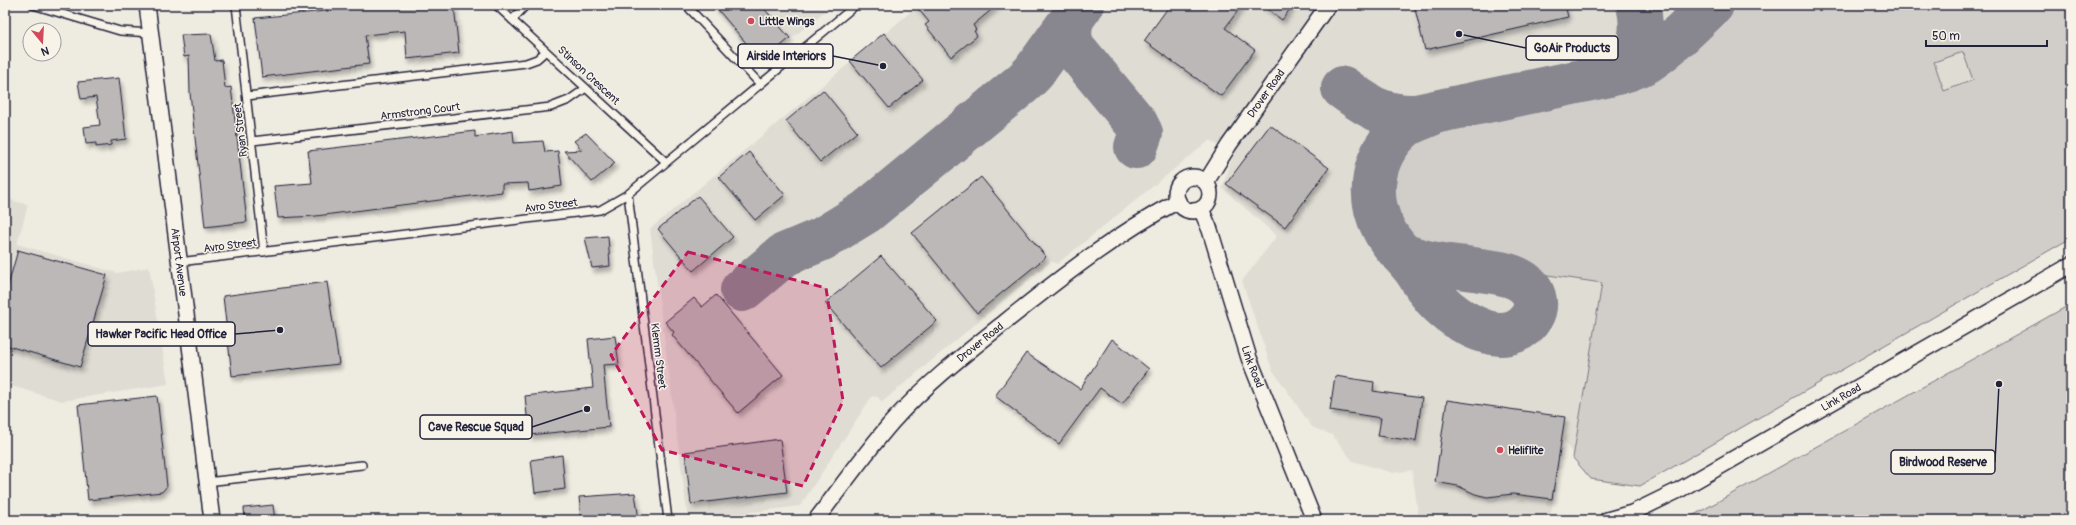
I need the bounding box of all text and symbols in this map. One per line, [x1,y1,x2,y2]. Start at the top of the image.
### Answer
place label: Little Wings [759,15,814,28]
marker: Little Wings [746,16,756,26]
north arrow [22,22,62,62]
scale bar [1926,22,2047,48]
text: 50 m [1932,29,1960,44]
callout: GoAir Products [1526,36,1618,60]
text: GoAir Products [1534,41,1611,56]
street label: Stinson Crescent [555,43,623,108]
text: N [39,44,50,59]
callout: Airside Interiors [738,44,833,68]
text: Airside Interiors [746,49,826,64]
street label: Drover Road [1245,67,1288,120]
street label: Armstrong Court [379,100,461,123]
street label: Ryan Street [231,102,250,158]
street label: Avro Street [524,196,579,215]
street label: Airport Avenue [168,227,190,298]
street label: Avro Street [203,236,258,255]
street label: Drover Road [954,320,1006,365]
callout: Hawker Pacific Head Office [88,322,235,346]
street label: Klemm Street [648,322,669,390]
text: Hawker Pacific Head Office [95,327,228,342]
street label: Link Road [1239,344,1266,390]
street label: Link Road [1819,381,1864,414]
callout: Cave Rescue Squad [420,415,532,439]
text: Cave Rescue Squad [428,420,524,435]
place label: Heliflite [1508,444,1544,457]
marker: Heliflite [1495,445,1505,455]
callout: Birdwood Reserve [1891,450,1995,474]
text: Birdwood Reserve [1899,455,1988,470]

